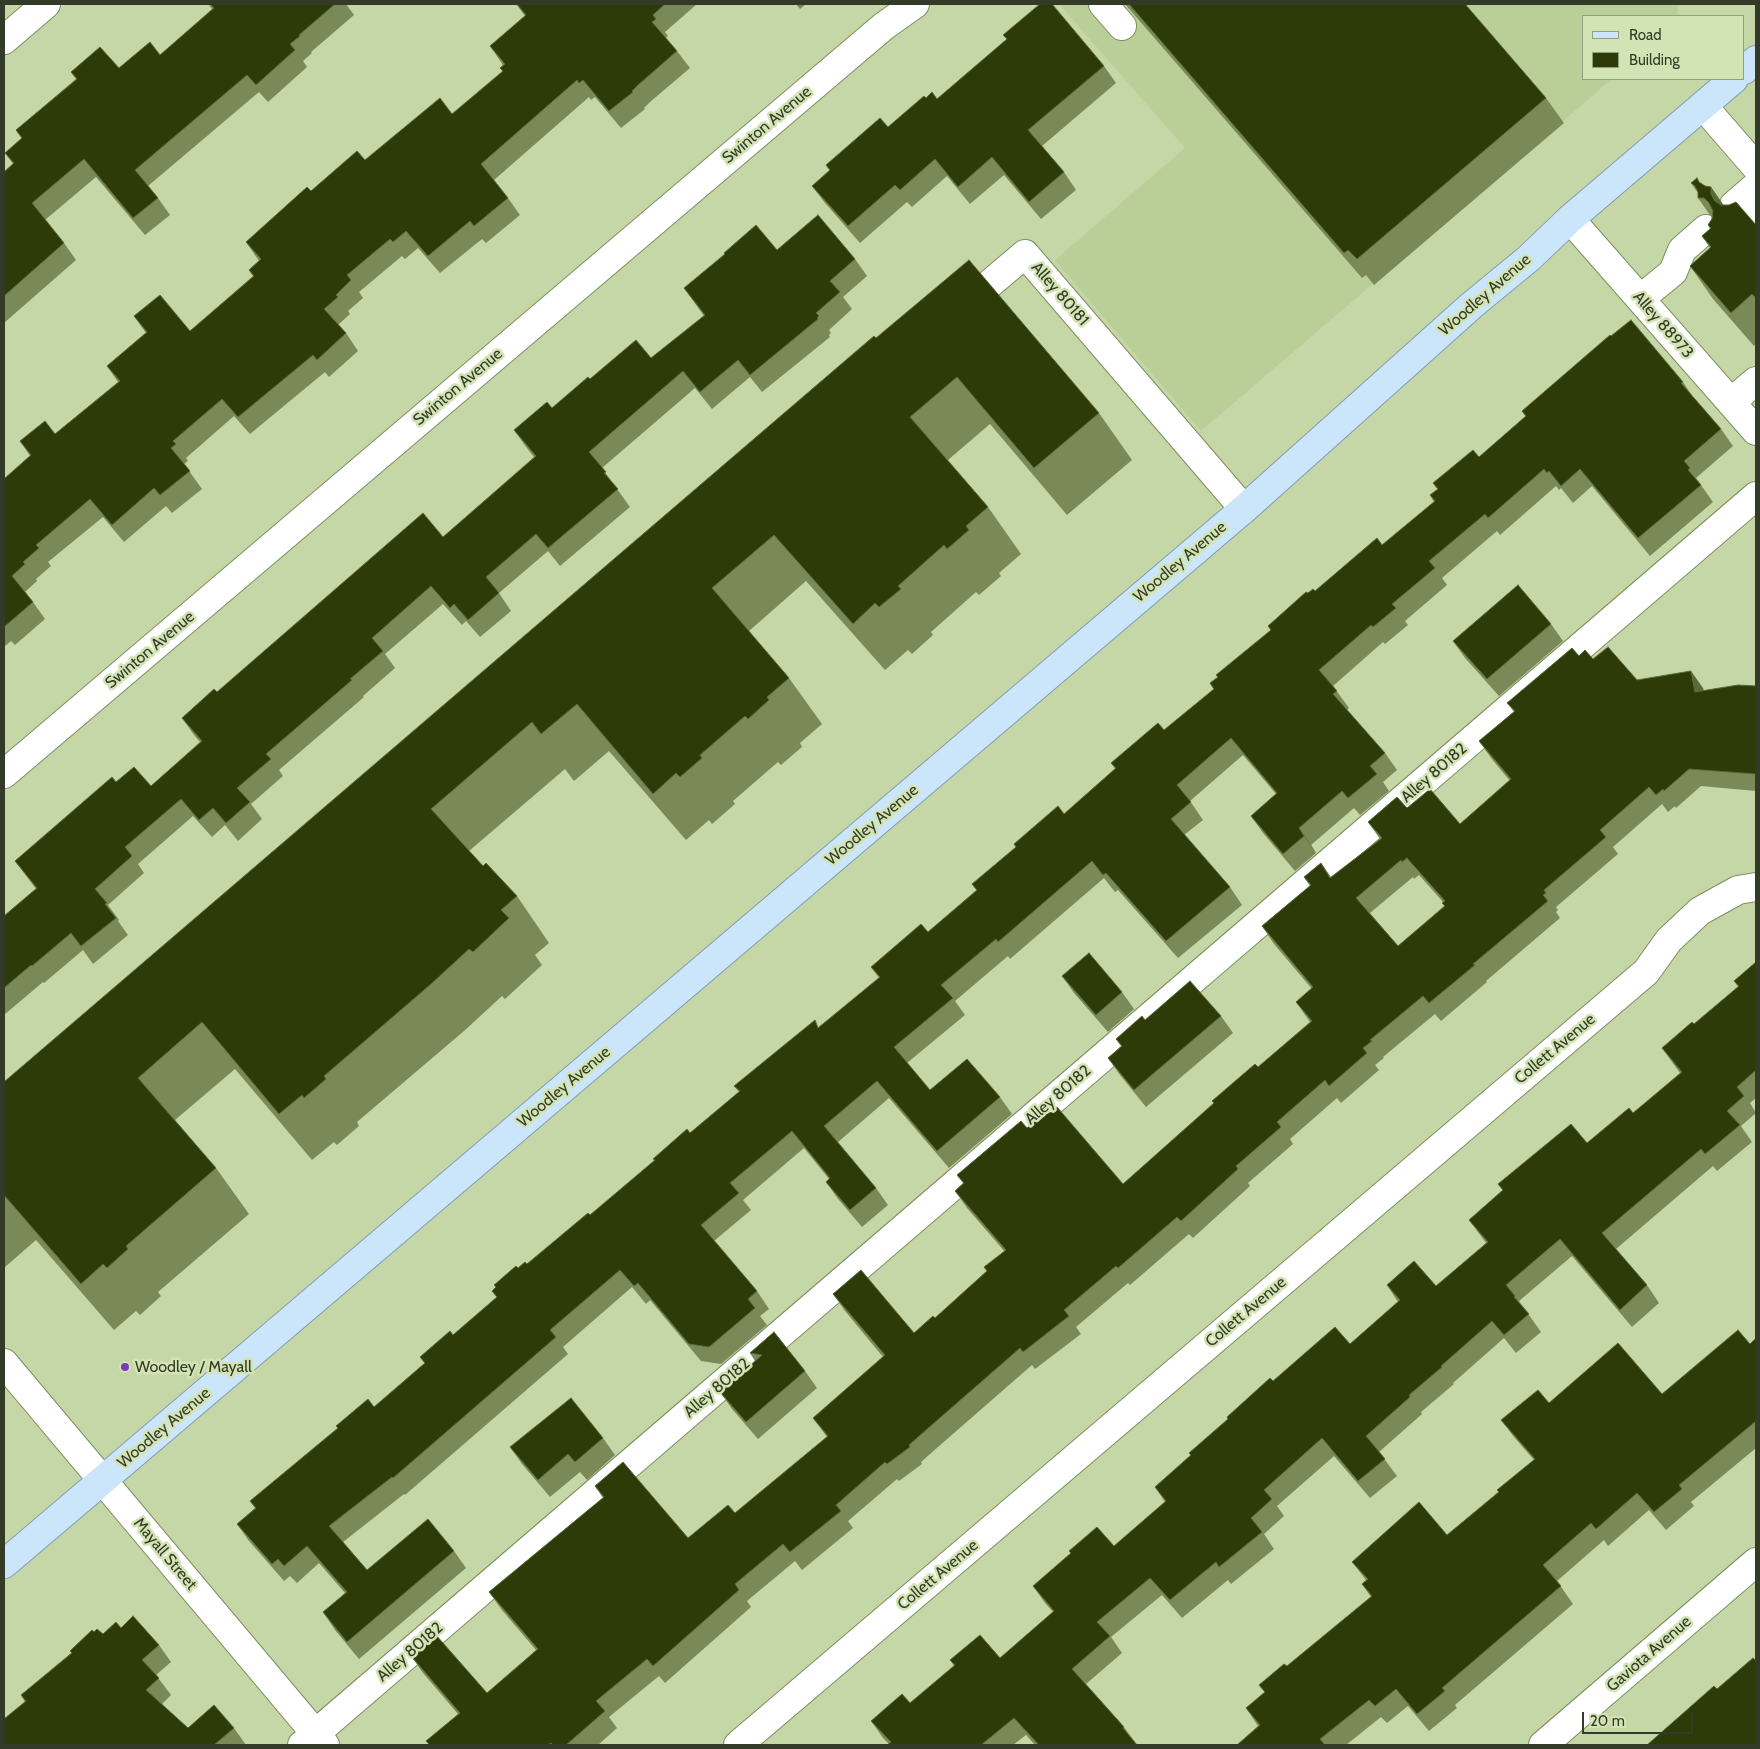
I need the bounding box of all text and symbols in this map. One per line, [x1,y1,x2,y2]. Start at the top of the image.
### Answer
legend [1582,15,1745,80]
text: Road [1629,26,1662,44]
text: Building [1629,51,1680,69]
street label: Swinton Avenue [719,82,815,168]
street label: Woodley Avenue [1435,250,1535,340]
street label: Alley 80181 [1027,258,1093,330]
street label: Alley 88973 [1629,288,1697,362]
street label: Swinton Avenue [410,344,506,430]
street label: Woodley Avenue [1130,518,1230,606]
street label: Swinton Avenue [102,607,198,693]
street label: Alley 80182 [1397,739,1471,807]
street label: Woodley Avenue [822,781,922,869]
street label: Collett Avenue [1511,1010,1599,1088]
street label: Woodley Avenue [514,1043,614,1131]
street label: Alley 80182 [1021,1061,1095,1129]
street label: Collett Avenue [1202,1273,1290,1351]
street label: Alley 80182 [680,1354,754,1422]
place label: Woodley / Mayall [135,1357,252,1377]
marker: Woodley / Mayall [119,1361,131,1373]
street label: Woodley Avenue [114,1384,214,1472]
street label: Mayall Street [129,1514,201,1594]
street label: Collett Avenue [894,1536,982,1614]
street label: Gaviota Avenue [1603,1612,1695,1696]
street label: Alley 80182 [373,1618,447,1686]
scale bar [1585,1702,1696,1734]
text: 20 m [1590,1712,1625,1730]

